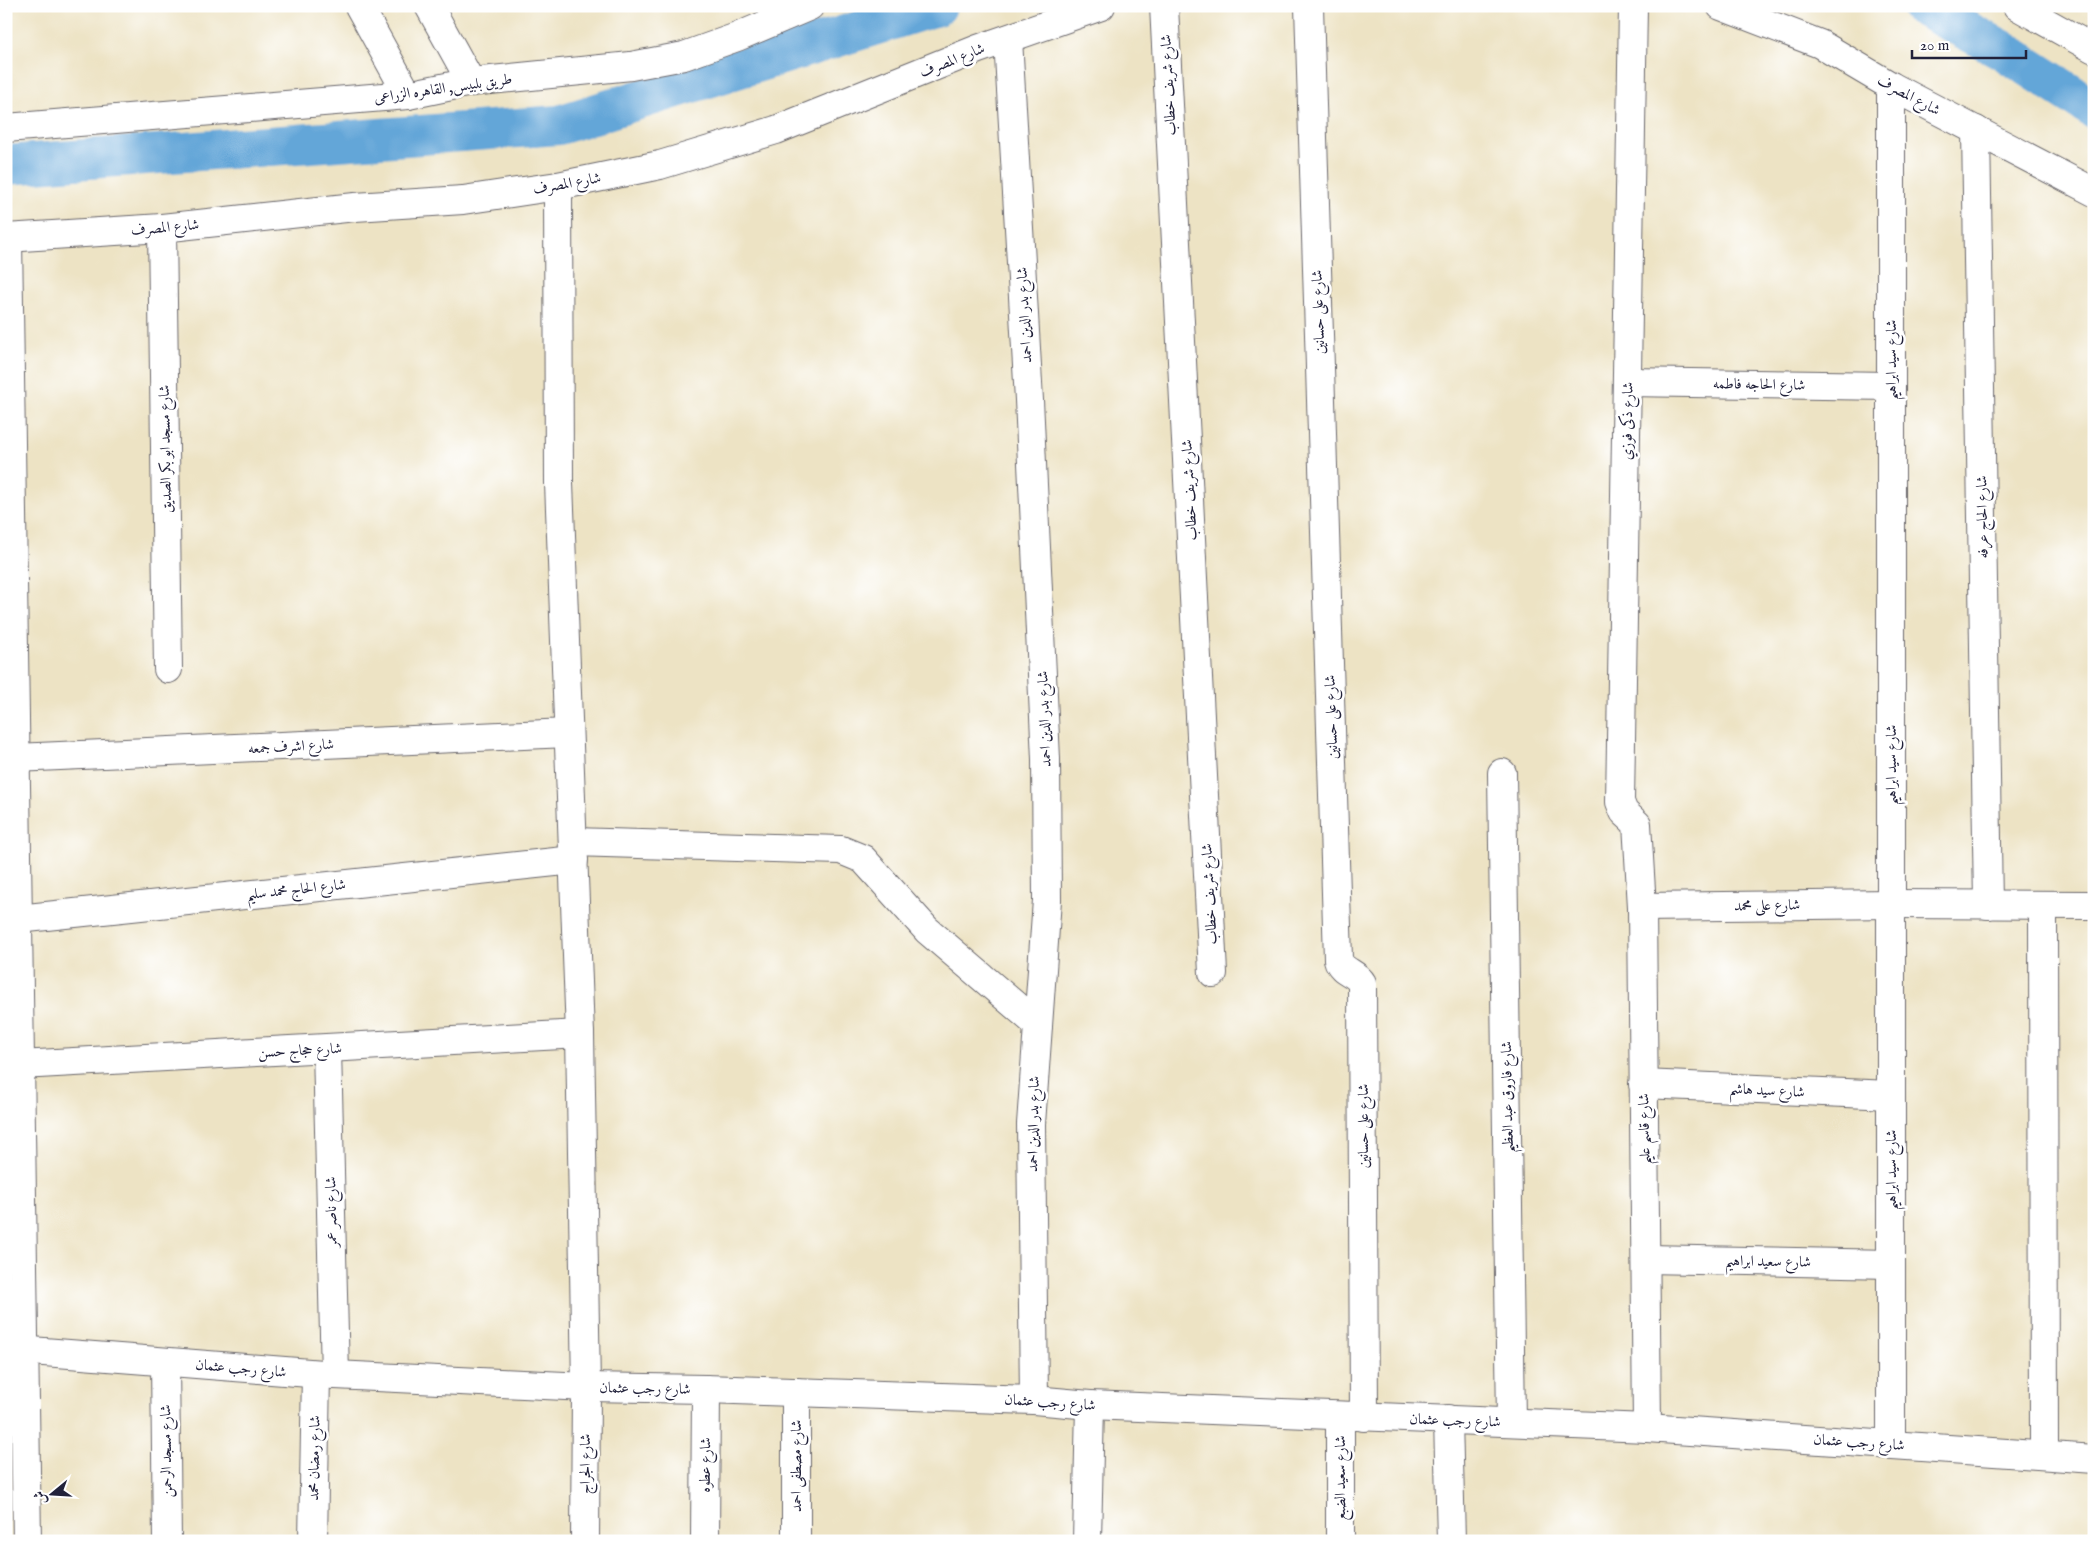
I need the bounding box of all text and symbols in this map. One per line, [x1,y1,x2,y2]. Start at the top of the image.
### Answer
scale bar [1912,28,2026,60]
street label: شارع شريف خطاب [1156,34,1184,136]
text: 20 m [1920,36,1950,55]
street label: شارع المصرف [917,39,989,85]
street label: طريق بلبيس, القاهره الزراعى [373,69,513,108]
street label: شارع المصرف [1873,71,1944,123]
street label: شارع المصرف [532,168,603,202]
street label: شارع المصرف [130,215,200,243]
street label: شارع بدر الدين احمد [1012,266,1039,363]
street label: شارع على حسانين [1308,269,1332,355]
street label: شارع سيد ابراهيم [1882,320,1906,400]
street label: شارع الحاجه فاطمه [1713,374,1805,398]
street label: شارع ذكى فوزي [1616,382,1641,460]
street label: شارع مسجد ابو بكر الصديق [155,385,179,513]
street label: شارع شريف خطاب [1177,439,1205,541]
street label: شارع الحاج عرفه [1972,475,1996,559]
street label: شارع بدر الدين احمد [1033,670,1059,767]
street label: شارع على حسانين [1321,674,1345,760]
street label: شارع سيد ابراهيم [1882,725,1906,805]
street label: شارع اشرف جمعه [248,735,335,761]
street label: شارع شريف خطاب [1197,843,1225,945]
street label: شارع الحاج محمد سليم [245,875,347,909]
street label: شارع على محمد [1734,895,1800,919]
street label: شارع حجاج حسن [258,1039,343,1065]
street label: شارع فاروق عبد العظيم [1497,1041,1523,1153]
street label: شارع بدر الدين احمد [1023,1076,1047,1172]
street label: شارع سيد هاشم [1728,1079,1805,1107]
street label: شارع على حسانين [1354,1084,1376,1168]
street label: شارع قاسم عليم [1634,1093,1660,1165]
street label: شارع سيد ابراهيم [1882,1130,1906,1210]
street label: شارع ناصر عمر [321,1176,345,1250]
street label: شارع سعيد ابراهيم [1725,1251,1811,1277]
street label: شارع رجب عثمان [194,1355,287,1385]
street label: شارع رجب عثمان [599,1378,691,1402]
street label: شارع رجب عثمان [1003,1390,1096,1418]
street label: شارع مسجد الرحمن [156,1404,180,1498]
street label: شارع رجب عثمان [1409,1409,1501,1435]
street label: شارع رمضان محمد [304,1415,328,1501]
street label: شارع مصطفى احمد [787,1420,809,1512]
street label: شارع رجب عثمان [1812,1430,1905,1458]
street label: شارع الجراج [576,1434,598,1494]
street label: شارع سعيد الضبع [1331,1435,1354,1521]
street label: شارع عطوه [696,1437,718,1493]
north arrow [28,1470,78,1520]
text: ش [30,1488,51,1507]

